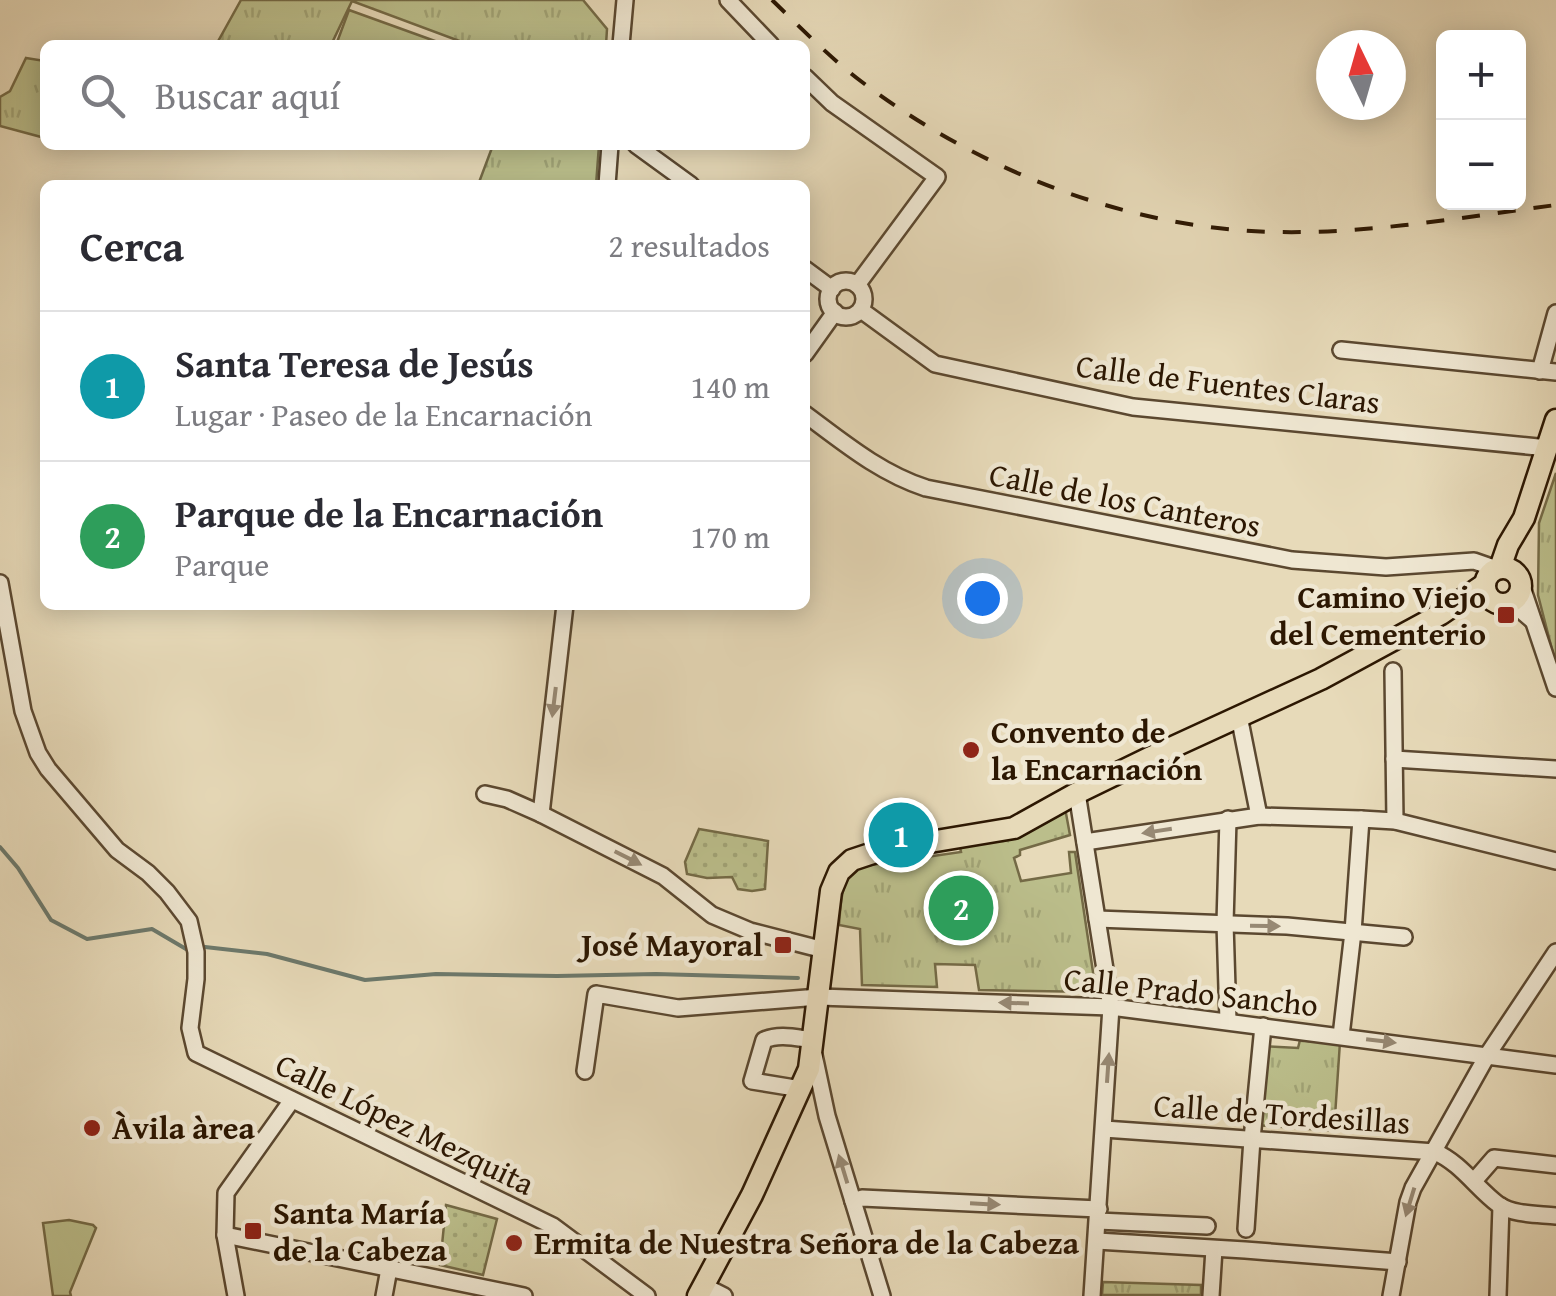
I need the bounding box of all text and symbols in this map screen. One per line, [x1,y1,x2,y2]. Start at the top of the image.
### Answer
north arrow [1316,30,1406,120]
map controls [1436,30,1526,210]
button: + [1436,30,1526,120]
search box [40,40,810,150]
text: Buscar aquí [155,67,340,123]
icon: search [75,68,130,123]
button: − [1436,120,1526,210]
text: Cerca [80,215,184,276]
text: 2 resultados [608,222,770,269]
text: Santa Teresa de Jesús [175,335,533,391]
street label: Calle de Fuentes Claras [1073,342,1383,425]
text: 1 [104,363,121,410]
text: 140 m [691,363,770,410]
text: Lugar · Paseo de la Encarnación [175,391,592,438]
street label: Calle de los Canteros [985,450,1265,549]
text: Parque de la Encarnación [175,485,603,541]
text: 2 [104,513,121,560]
text: 170 m [691,513,770,560]
text: Parque [175,541,269,588]
your location [957,573,1008,624]
place label: Camino Viejo del Cementerio [1270,573,1486,657]
marker: Camino Viejo del Cementerio [1495,604,1517,626]
one-way arrow [546,686,562,718]
place label: Convento de la Encarnación [991,708,1202,792]
marker: Convento de la Encarnación [960,739,982,761]
pin: 1 [868,798,934,872]
one-way arrow [1140,823,1172,839]
one-way arrow [614,849,643,866]
pin: 2 [928,870,994,946]
one-way arrow [1249,918,1281,934]
place label: José Mayoral [576,921,763,968]
marker: José Mayoral [772,934,794,956]
street label: Calle Prado Sancho [1062,955,1320,1028]
one-way arrow [997,995,1029,1011]
one-way arrow [1366,1033,1398,1049]
street label: Calle López Mezquita [268,1040,543,1207]
one-way arrow [1100,1051,1116,1083]
street label: Calle de Tordesillas [1152,1081,1412,1146]
place label: Àvila àrea [112,1104,256,1151]
marker: Àvila àrea [81,1117,103,1139]
one-way arrow [835,1154,850,1184]
one-way arrow [1402,1187,1417,1218]
place label: Santa María de la Cabeza [273,1189,447,1273]
one-way arrow [969,1196,1001,1212]
place label: Ermita de Nuestra Señora de la Cabeza [534,1219,1080,1266]
marker: Santa María de la Cabeza [242,1220,264,1242]
marker: Ermita de Nuestra Señora de la Cabeza [503,1232,525,1254]

